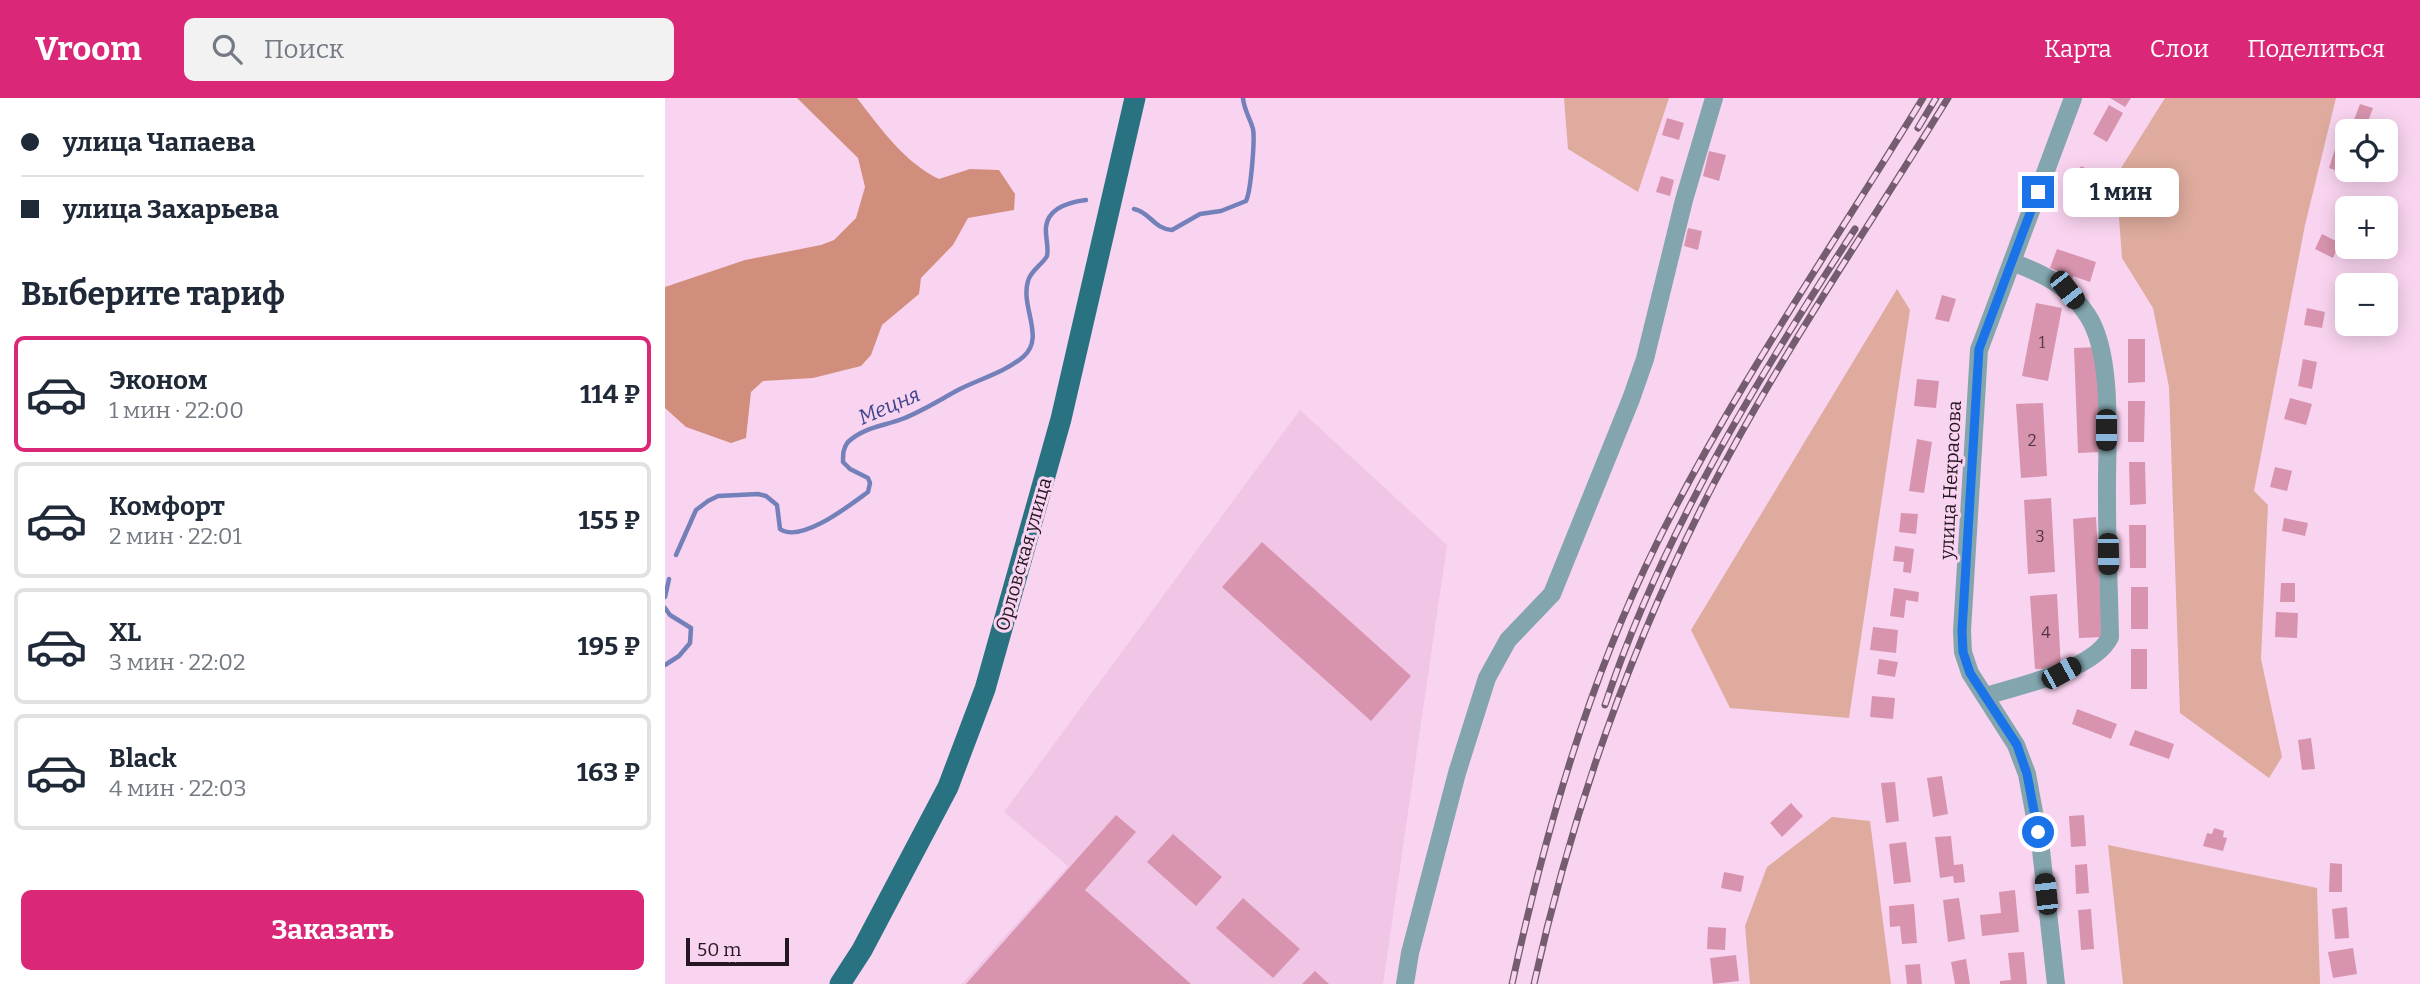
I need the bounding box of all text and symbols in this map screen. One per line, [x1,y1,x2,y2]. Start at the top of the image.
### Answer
search box [184,18,674,81]
text: Vroom [35,29,142,69]
icon: search [208,30,246,68]
text: Поиск [264,34,344,65]
text: Карта [2044,35,2112,63]
text: Слои [2150,35,2209,63]
text: Поделиться [2247,35,2385,63]
map controls [2335,119,2398,336]
button: locate [2335,119,2398,182]
text: улица Чапаева [63,127,255,158]
callout: 1 мин [2063,168,2178,217]
route end [2022,176,2054,208]
text: 1 мин [2090,178,2152,206]
text: улица Захарьева [63,194,279,225]
button: + [2335,196,2398,259]
car [2046,267,2089,313]
button: − [2335,273,2398,336]
text: Выберите тариф [21,275,285,313]
house number: 1 [2039,333,2046,352]
icon: car [25,363,88,426]
text: Эконом [109,365,208,396]
text: 114 ₽ [580,379,640,410]
water label: Мецня [854,381,924,431]
text: 1 мин · 22:00 [109,396,244,424]
street label: улица Некрасова [1935,399,1966,561]
car [2096,409,2117,451]
house number: 2 [2028,431,2036,450]
street label: Орловская улица [991,474,1057,634]
icon: car [25,489,88,552]
text: Комфорт [109,491,225,522]
text: 155 ₽ [579,505,640,536]
text: 2 мин · 22:01 [109,522,242,550]
house number: 3 [2035,527,2045,546]
car [2098,533,2119,575]
icon: car [25,615,88,678]
text: XL [109,617,141,648]
house number: 4 [2041,623,2051,642]
text: 195 ₽ [577,631,640,662]
text: 3 мин · 22:02 [109,648,246,676]
car [2038,654,2085,692]
icon: car [25,741,88,804]
text: Black [109,743,177,774]
text: 163 ₽ [577,757,640,788]
text: 4 мин · 22:03 [109,774,247,802]
route start [2022,816,2054,848]
car [2034,872,2059,916]
button: Заказать [21,890,644,970]
scale bar [686,935,789,967]
text: 50 m [697,938,741,961]

